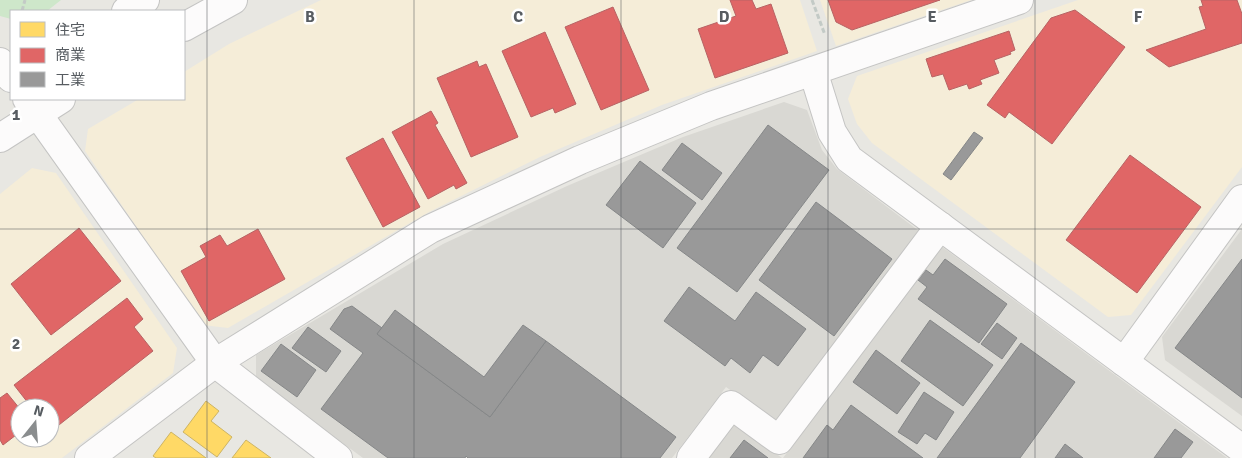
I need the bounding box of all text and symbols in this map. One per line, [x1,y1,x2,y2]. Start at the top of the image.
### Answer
text: B [305,7,315,27]
text: C [513,7,523,27]
text: D [719,7,730,27]
text: E [927,7,937,27]
text: F [1134,7,1143,27]
legend [10,10,185,100]
text: 住宅 [55,21,85,39]
text: 商業 [55,46,85,64]
text: 工業 [55,71,85,89]
text: 1 [12,105,21,125]
text: 2 [12,334,20,354]
north arrow [10,398,60,448]
text: N [32,401,46,421]

